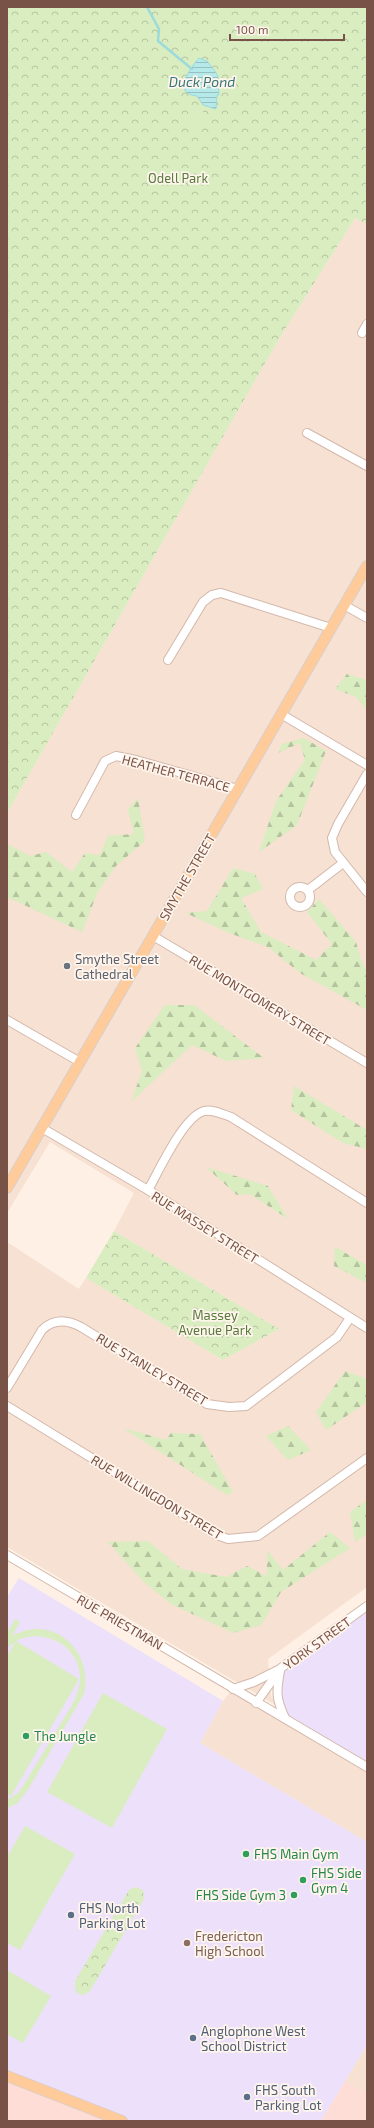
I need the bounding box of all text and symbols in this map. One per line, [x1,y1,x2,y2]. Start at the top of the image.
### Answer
scale bar [230,16,344,42]
text: 100 m [236,22,268,36]
water label: Duck Pond [169,73,235,90]
park label: Odell Park [148,170,208,186]
street label: HEATHER TERRACE [120,751,232,795]
street label: SMYTHE STREET [156,830,219,923]
place label: Smythe Street Cathedral [75,951,159,982]
street label: RUE MONTGOMERY STREET [187,951,334,1049]
marker: Smythe Street Cathedral [62,961,72,971]
street label: RUE MASSEY STREET [149,1188,262,1267]
park label: Massey Avenue Park [178,1307,252,1338]
street label: RUE STANLEY STREET [93,1329,211,1409]
street label: RUE WILLINGDON STREET [88,1451,226,1543]
street label: RUE PRIESTMAN [74,1591,166,1653]
street label: YORK STREET [280,1613,354,1673]
place label: The Jungle [34,1728,96,1744]
marker: The Jungle [21,1731,31,1741]
place label: FHS Main Gym [254,1846,339,1862]
marker: FHS Main Gym [241,1849,251,1859]
place label: FHS Side Gym 4 [311,1865,362,1896]
marker: FHS Side Gym 4 [298,1875,308,1885]
place label: FHS Side Gym 3 [196,1887,286,1903]
marker: FHS Side Gym 3 [289,1890,299,1900]
place label: FHS North Parking Lot [79,1900,146,1931]
marker: FHS North Parking Lot [66,1910,76,1920]
place label: Fredericton High School [195,1928,265,1959]
marker: Fredericton High School [182,1938,192,1948]
place label: Anglophone West School District [201,2023,306,2054]
marker: Anglophone West School District [188,2033,198,2043]
place label: FHS South Parking Lot [255,2082,322,2113]
marker: FHS South Parking Lot [242,2092,252,2102]

